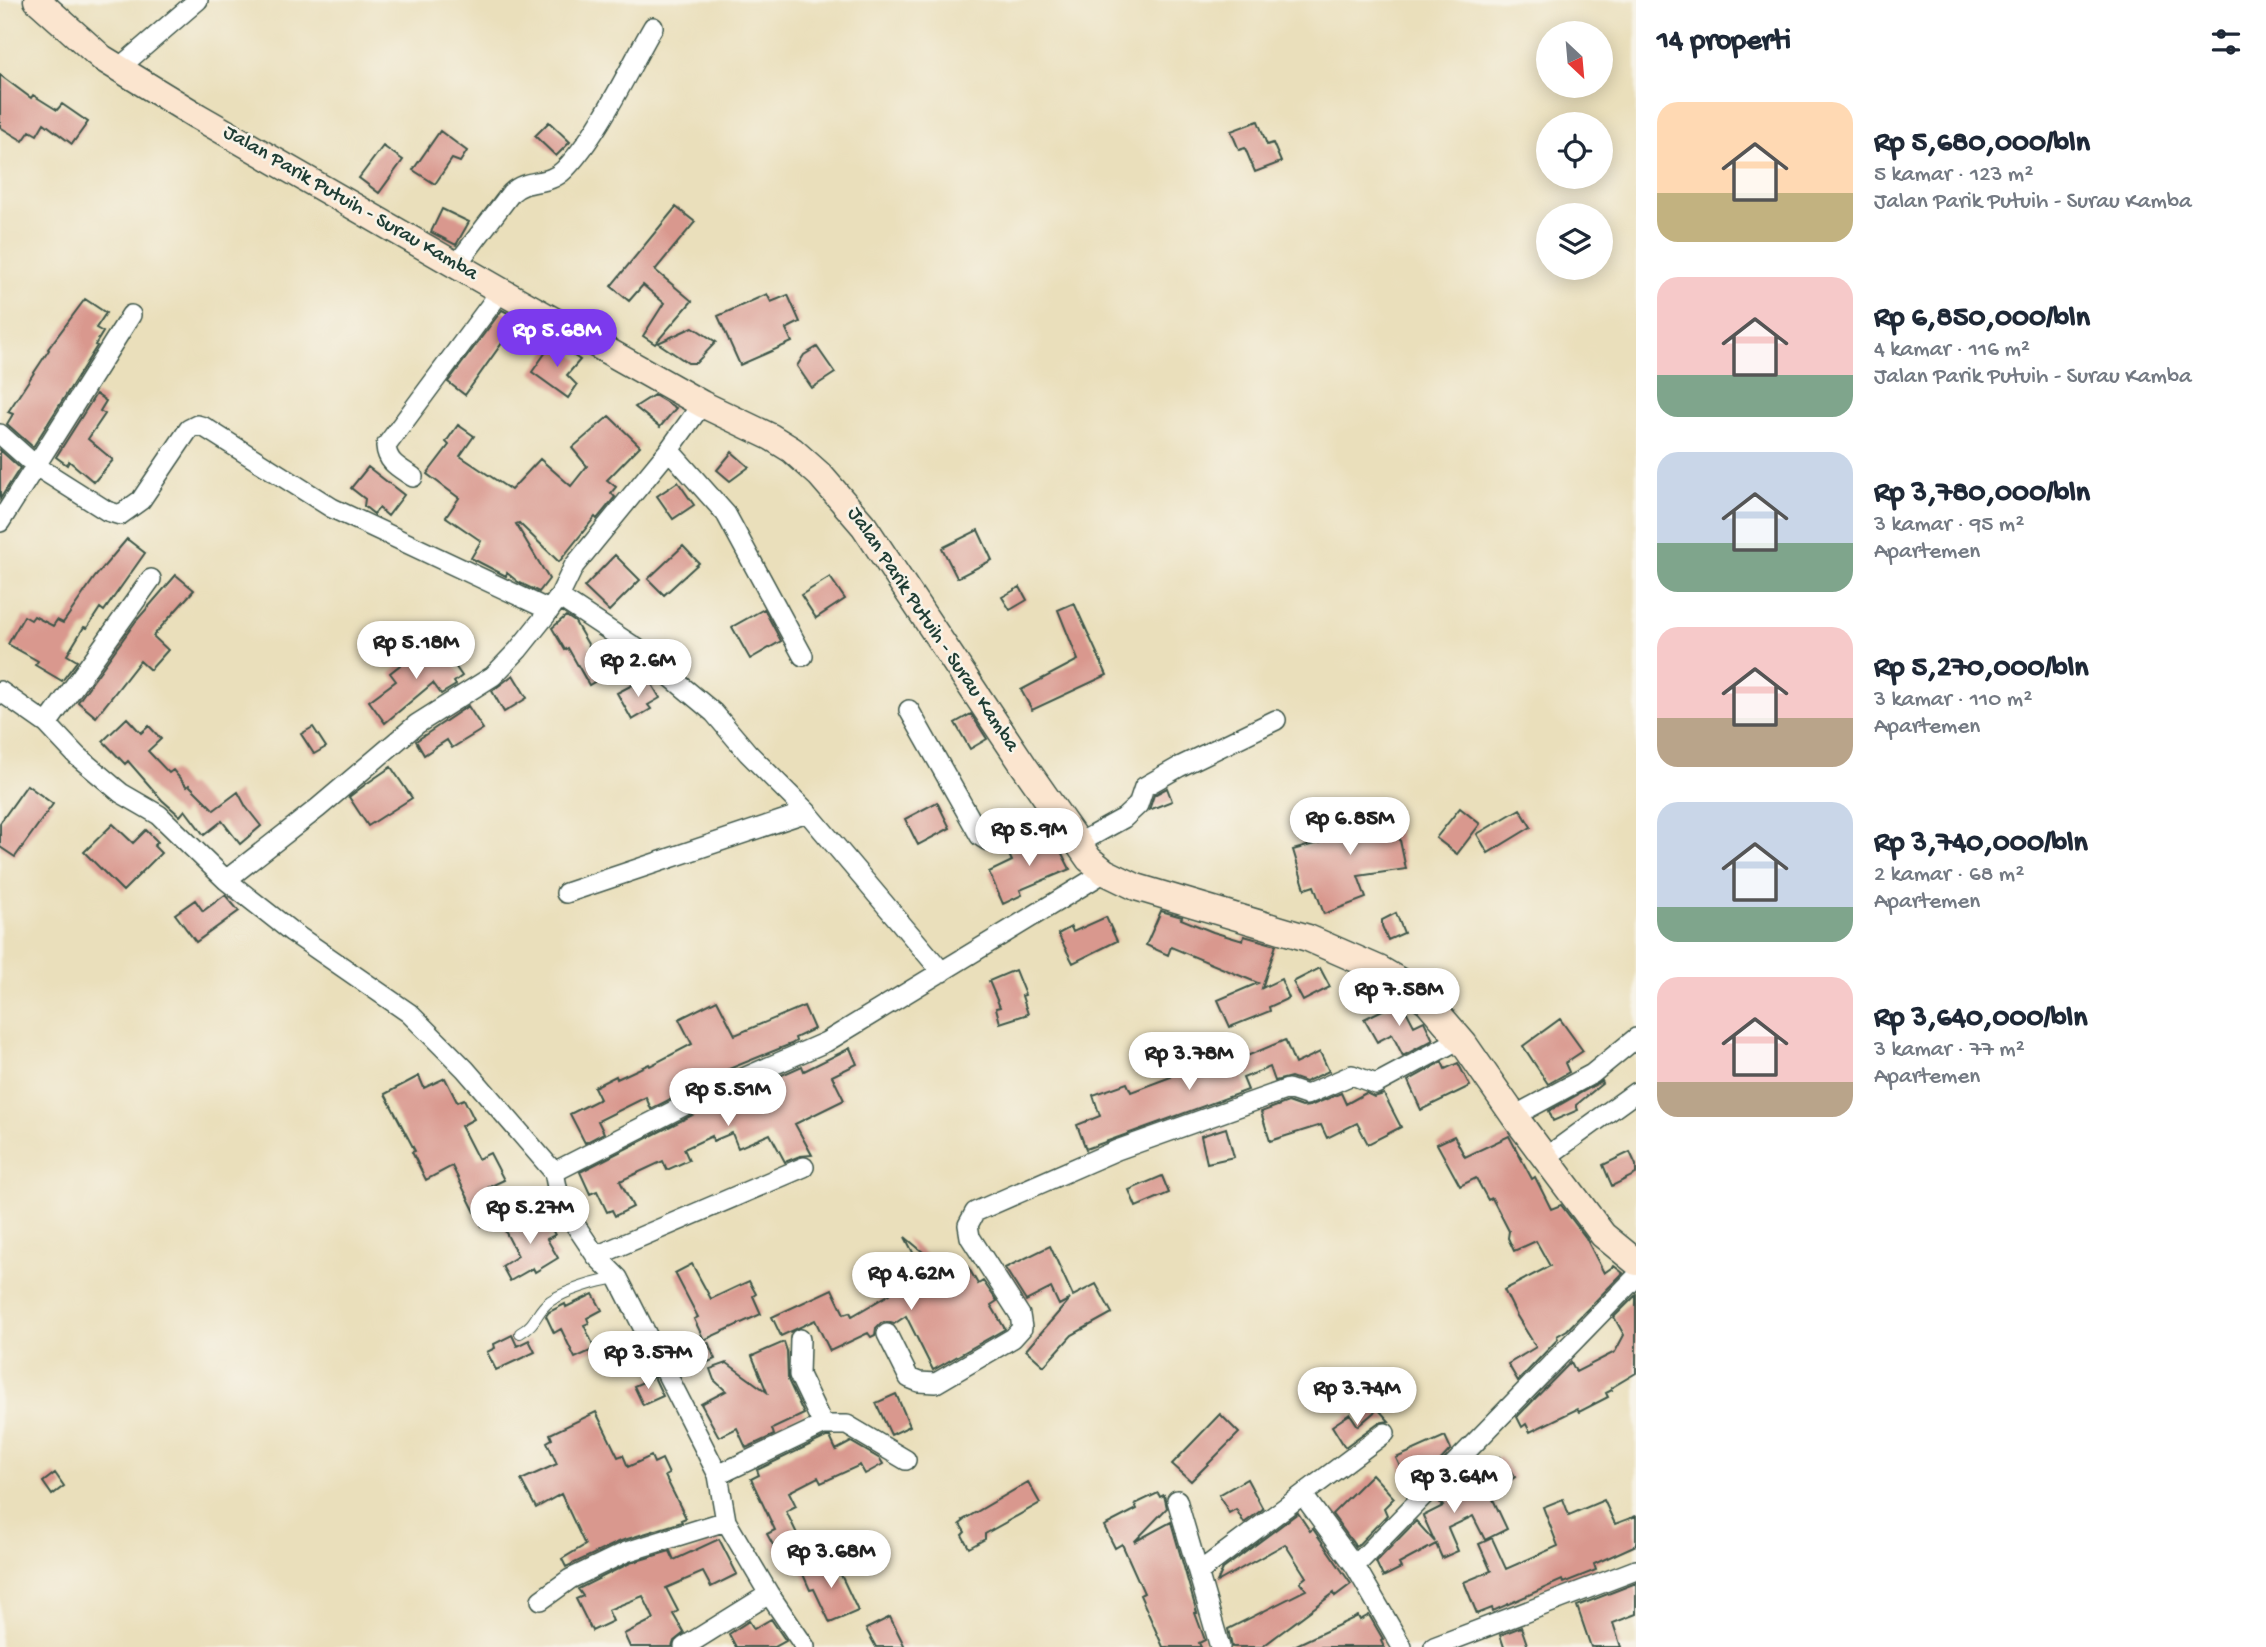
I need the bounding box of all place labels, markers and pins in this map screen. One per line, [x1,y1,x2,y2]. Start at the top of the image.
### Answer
pin: Rp 5.68M [485,310,629,369]
pin: Rp 5.18M [344,622,488,681]
pin: Rp 2.6M [573,640,703,699]
pin: Rp 6.85M [1278,798,1422,857]
pin: Rp 5.9M [964,808,1094,868]
pin: Rp 7.58M [1327,968,1471,1028]
pin: Rp 3.78M [1117,1032,1261,1092]
pin: Rp 5.51M [656,1068,800,1128]
pin: Rp 5.27M [458,1186,602,1246]
pin: Rp 4.62M [839,1252,983,1312]
pin: Rp 3.57M [576,1332,720,1391]
pin: Rp 3.74M [1285,1368,1429,1427]
pin: Rp 3.64M [1382,1456,1526,1515]
pin: Rp 3.68M [759,1530,903,1590]

